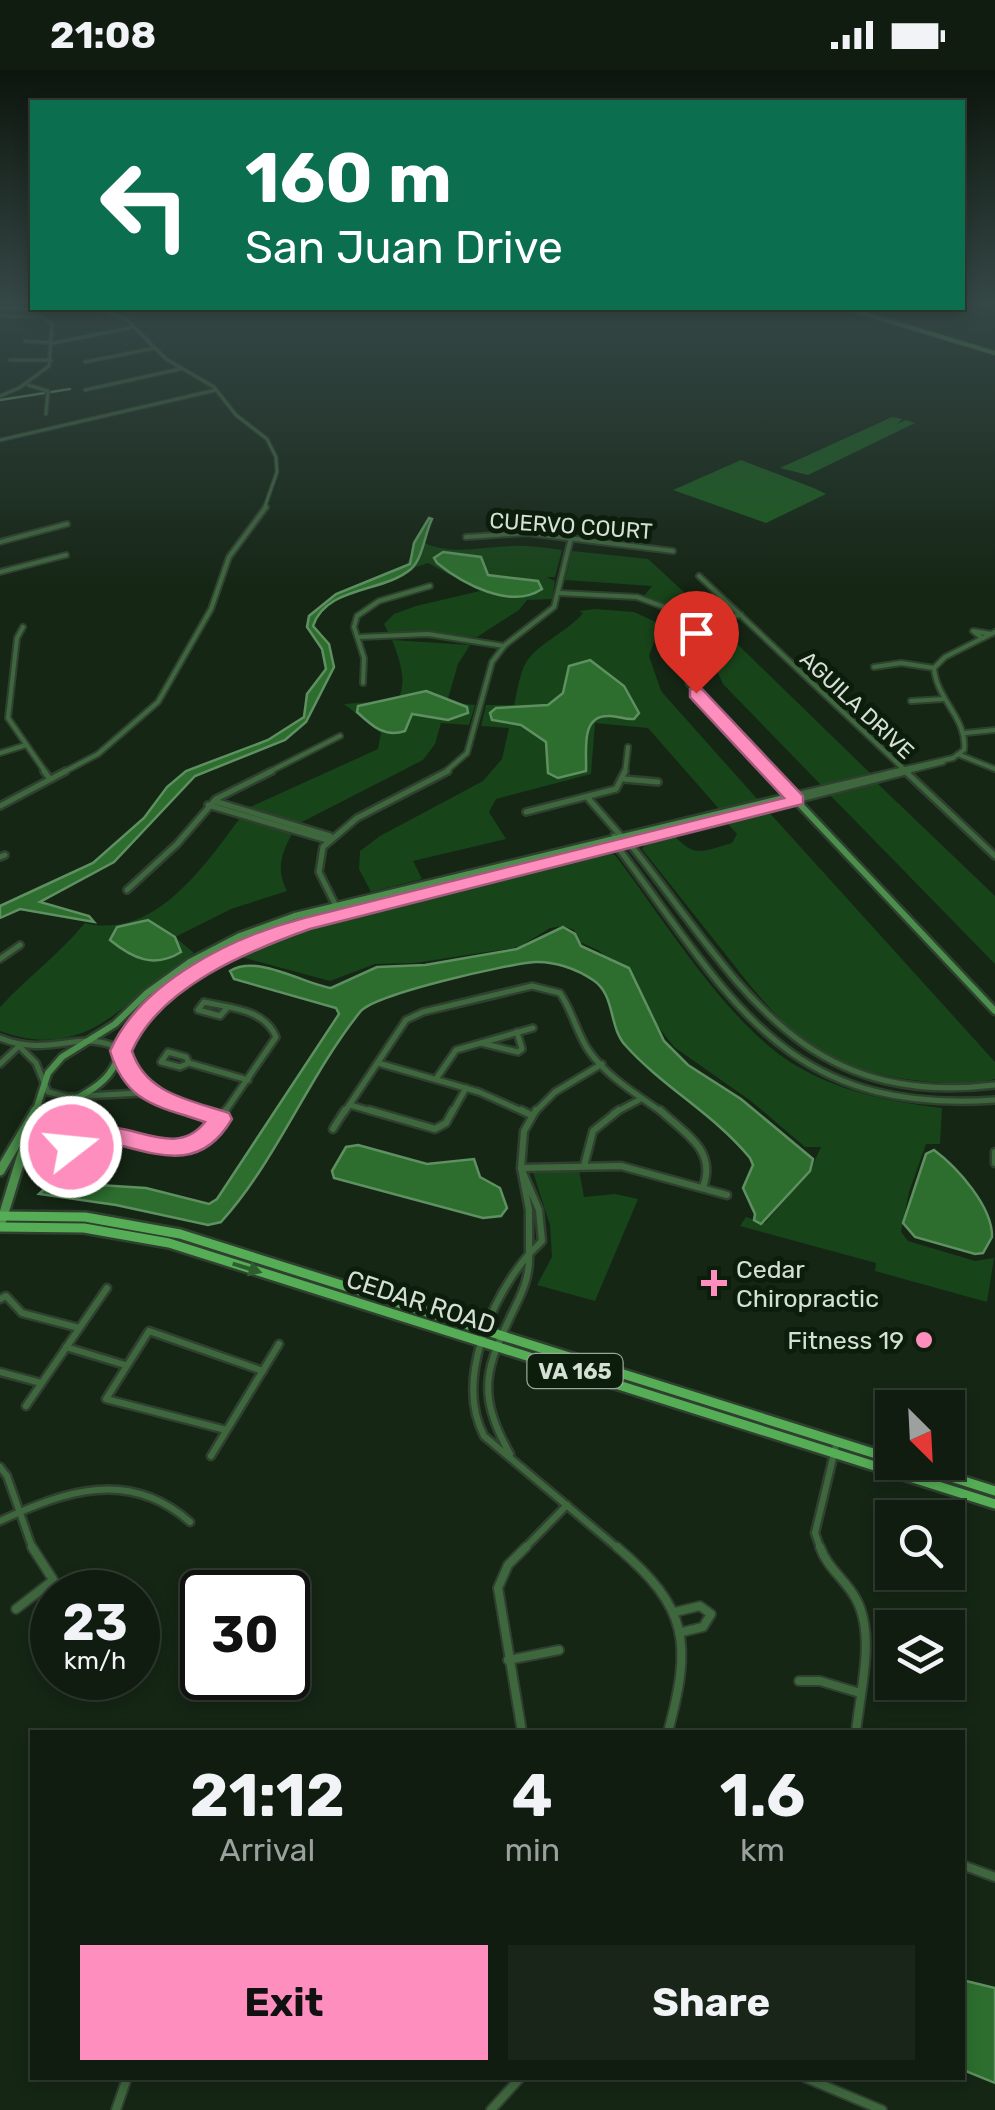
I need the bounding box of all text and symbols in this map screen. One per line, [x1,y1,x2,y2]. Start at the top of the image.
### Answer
text: 21:08 [50,12,156,58]
text: 160 m [245,137,452,220]
icon: left [80,140,210,270]
text: San Juan Drive [245,221,563,274]
street label: CUERVO COURT [488,507,654,545]
pin [654,591,739,694]
icon: arrive [669,606,724,661]
street label: AGUILA DRIVE [794,645,920,765]
position arrow [19,1095,123,1199]
place label: Cedar Chiropractic [736,1255,879,1313]
one-way arrow [232,1261,263,1276]
street label: CEDAR ROAD [343,1264,499,1340]
marker: Cedar Chiropractic [701,1270,727,1296]
place label: Fitness 19 [787,1326,904,1355]
marker: Fitness 19 [913,1329,935,1351]
road number: VA 165 [528,1354,622,1388]
north arrow [875,1390,965,1480]
map controls [875,1390,965,1700]
button: search [875,1500,965,1590]
speed limit sign: 30 [180,1570,310,1700]
text: 23 [62,1593,128,1653]
button: layers [875,1610,965,1700]
text: km/h [64,1646,126,1675]
text: 21:12 [190,1760,345,1831]
text: 4 [512,1760,553,1831]
text: 1.6 [720,1760,805,1831]
text: Arrival [219,1831,315,1869]
text: min [504,1831,560,1869]
text: km [740,1831,785,1869]
button: Exit [80,1945,488,2060]
button: Share [508,1945,915,2060]

